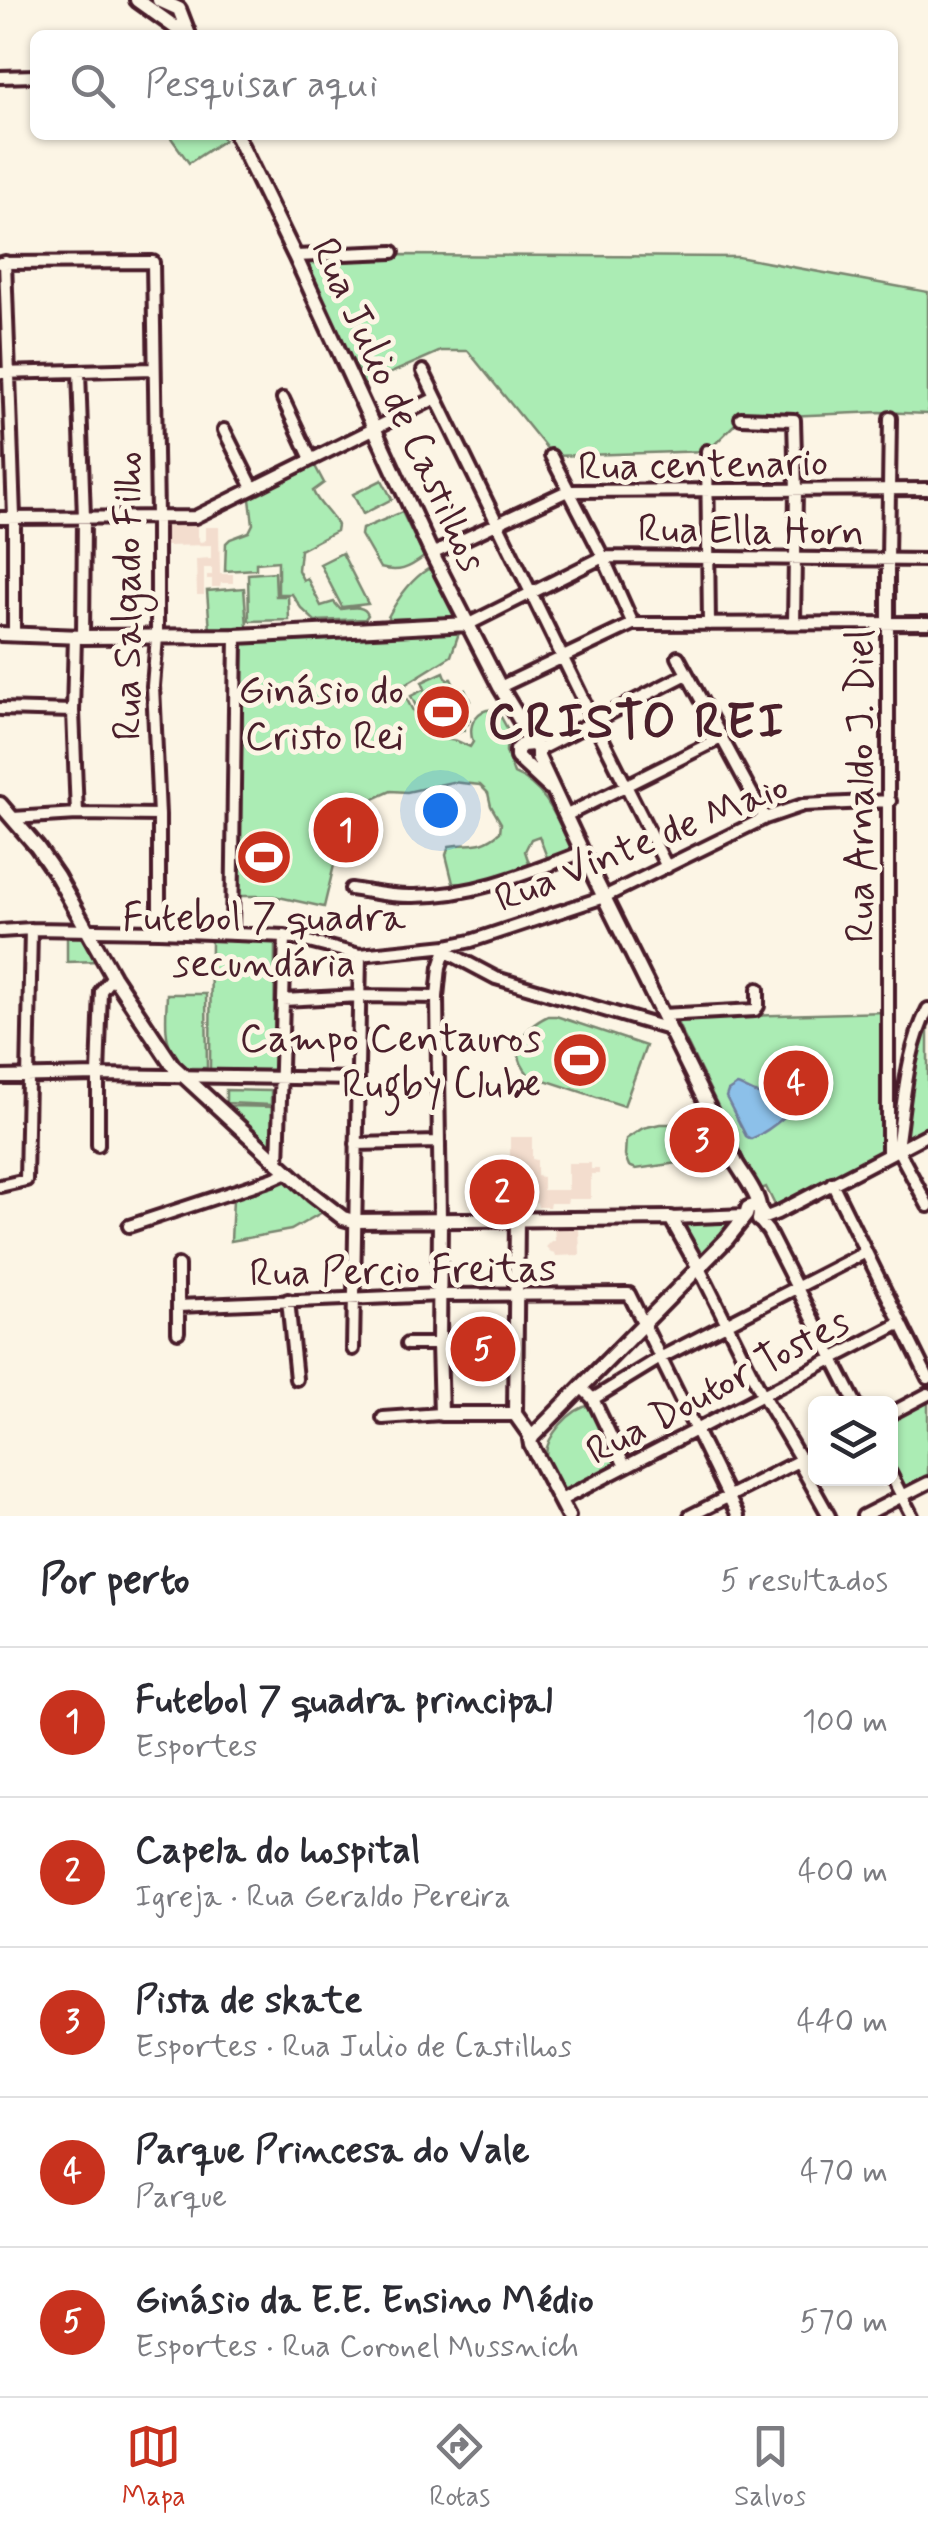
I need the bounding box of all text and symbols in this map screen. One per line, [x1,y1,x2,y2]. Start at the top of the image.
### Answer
search box [30,30,898,140]
icon: search [65,58,120,113]
text: Pesquisar aqui [145,61,378,110]
street label: Rua Julio de Castilhos [297,230,497,581]
street label: Rua centenario [578,438,829,494]
street label: Rua Salgado Filho [103,451,158,741]
street label: Rua Ella Horn [637,504,865,560]
street label: Rua Arnaldo J. Diel [836,629,888,943]
place label: Ginásio do Cristo Rei [238,666,404,764]
sports icon: Ginásio do Cristo Rei [413,682,473,742]
district label: CRISTO REI [487,690,787,756]
street label: Rua Vinte de Maio [488,761,797,926]
your location [415,785,466,836]
pin: 1 [314,792,378,868]
sports icon: Futebol 7 quadra secundária [234,827,294,887]
place label: Futebol 7 quadra secundária [122,893,407,991]
place label: Campo Centauros Rugby Clube [239,1014,541,1116]
sports icon: Campo Centauros Rugby Clube [550,1030,610,1090]
pin: 4 [764,1046,828,1120]
pin: 3 [670,1102,734,1178]
pin: 2 [470,1154,534,1230]
street label: Rua Percio Freitas [249,1243,557,1301]
street label: Rua Doutor Tostes [578,1297,859,1479]
pin: 5 [450,1312,516,1386]
map controls [808,1396,898,1486]
button: layers [808,1396,898,1486]
text: Por perto [40,1554,190,1609]
text: 5 resultados [720,1560,888,1602]
text: Futebol 7 quadra principal [135,1677,553,1726]
text: 1 [65,1701,80,1743]
text: 100 m [802,1701,888,1743]
text: Esportes [135,1726,257,1768]
text: Capela do hospital [135,1827,420,1876]
text: 2 [65,1851,80,1893]
text: 400 m [798,1851,888,1893]
text: Igreja · Rua Geraldo Pereira [135,1876,511,1918]
text: Pista de skate [135,1977,362,2026]
text: 3 [65,2001,80,2043]
text: 440 m [797,2001,888,2043]
text: Esportes · Rua Julio de Castilhos [135,2026,572,2068]
text: Parque Princesa do Vale [135,2127,530,2176]
text: 4 [63,2151,82,2193]
text: 470 m [800,2151,888,2193]
text: Parque [135,2176,227,2218]
text: Ginásio da E.E. Ensino Médio [135,2277,594,2326]
text: 5 [63,2301,82,2343]
text: 570 m [799,2301,888,2343]
text: Esportes · Rua Coronel Mussnich [135,2326,579,2368]
tab: Mapa [122,2419,186,2516]
tab: Rotas [429,2419,490,2516]
tab: Salvos [734,2419,806,2516]

